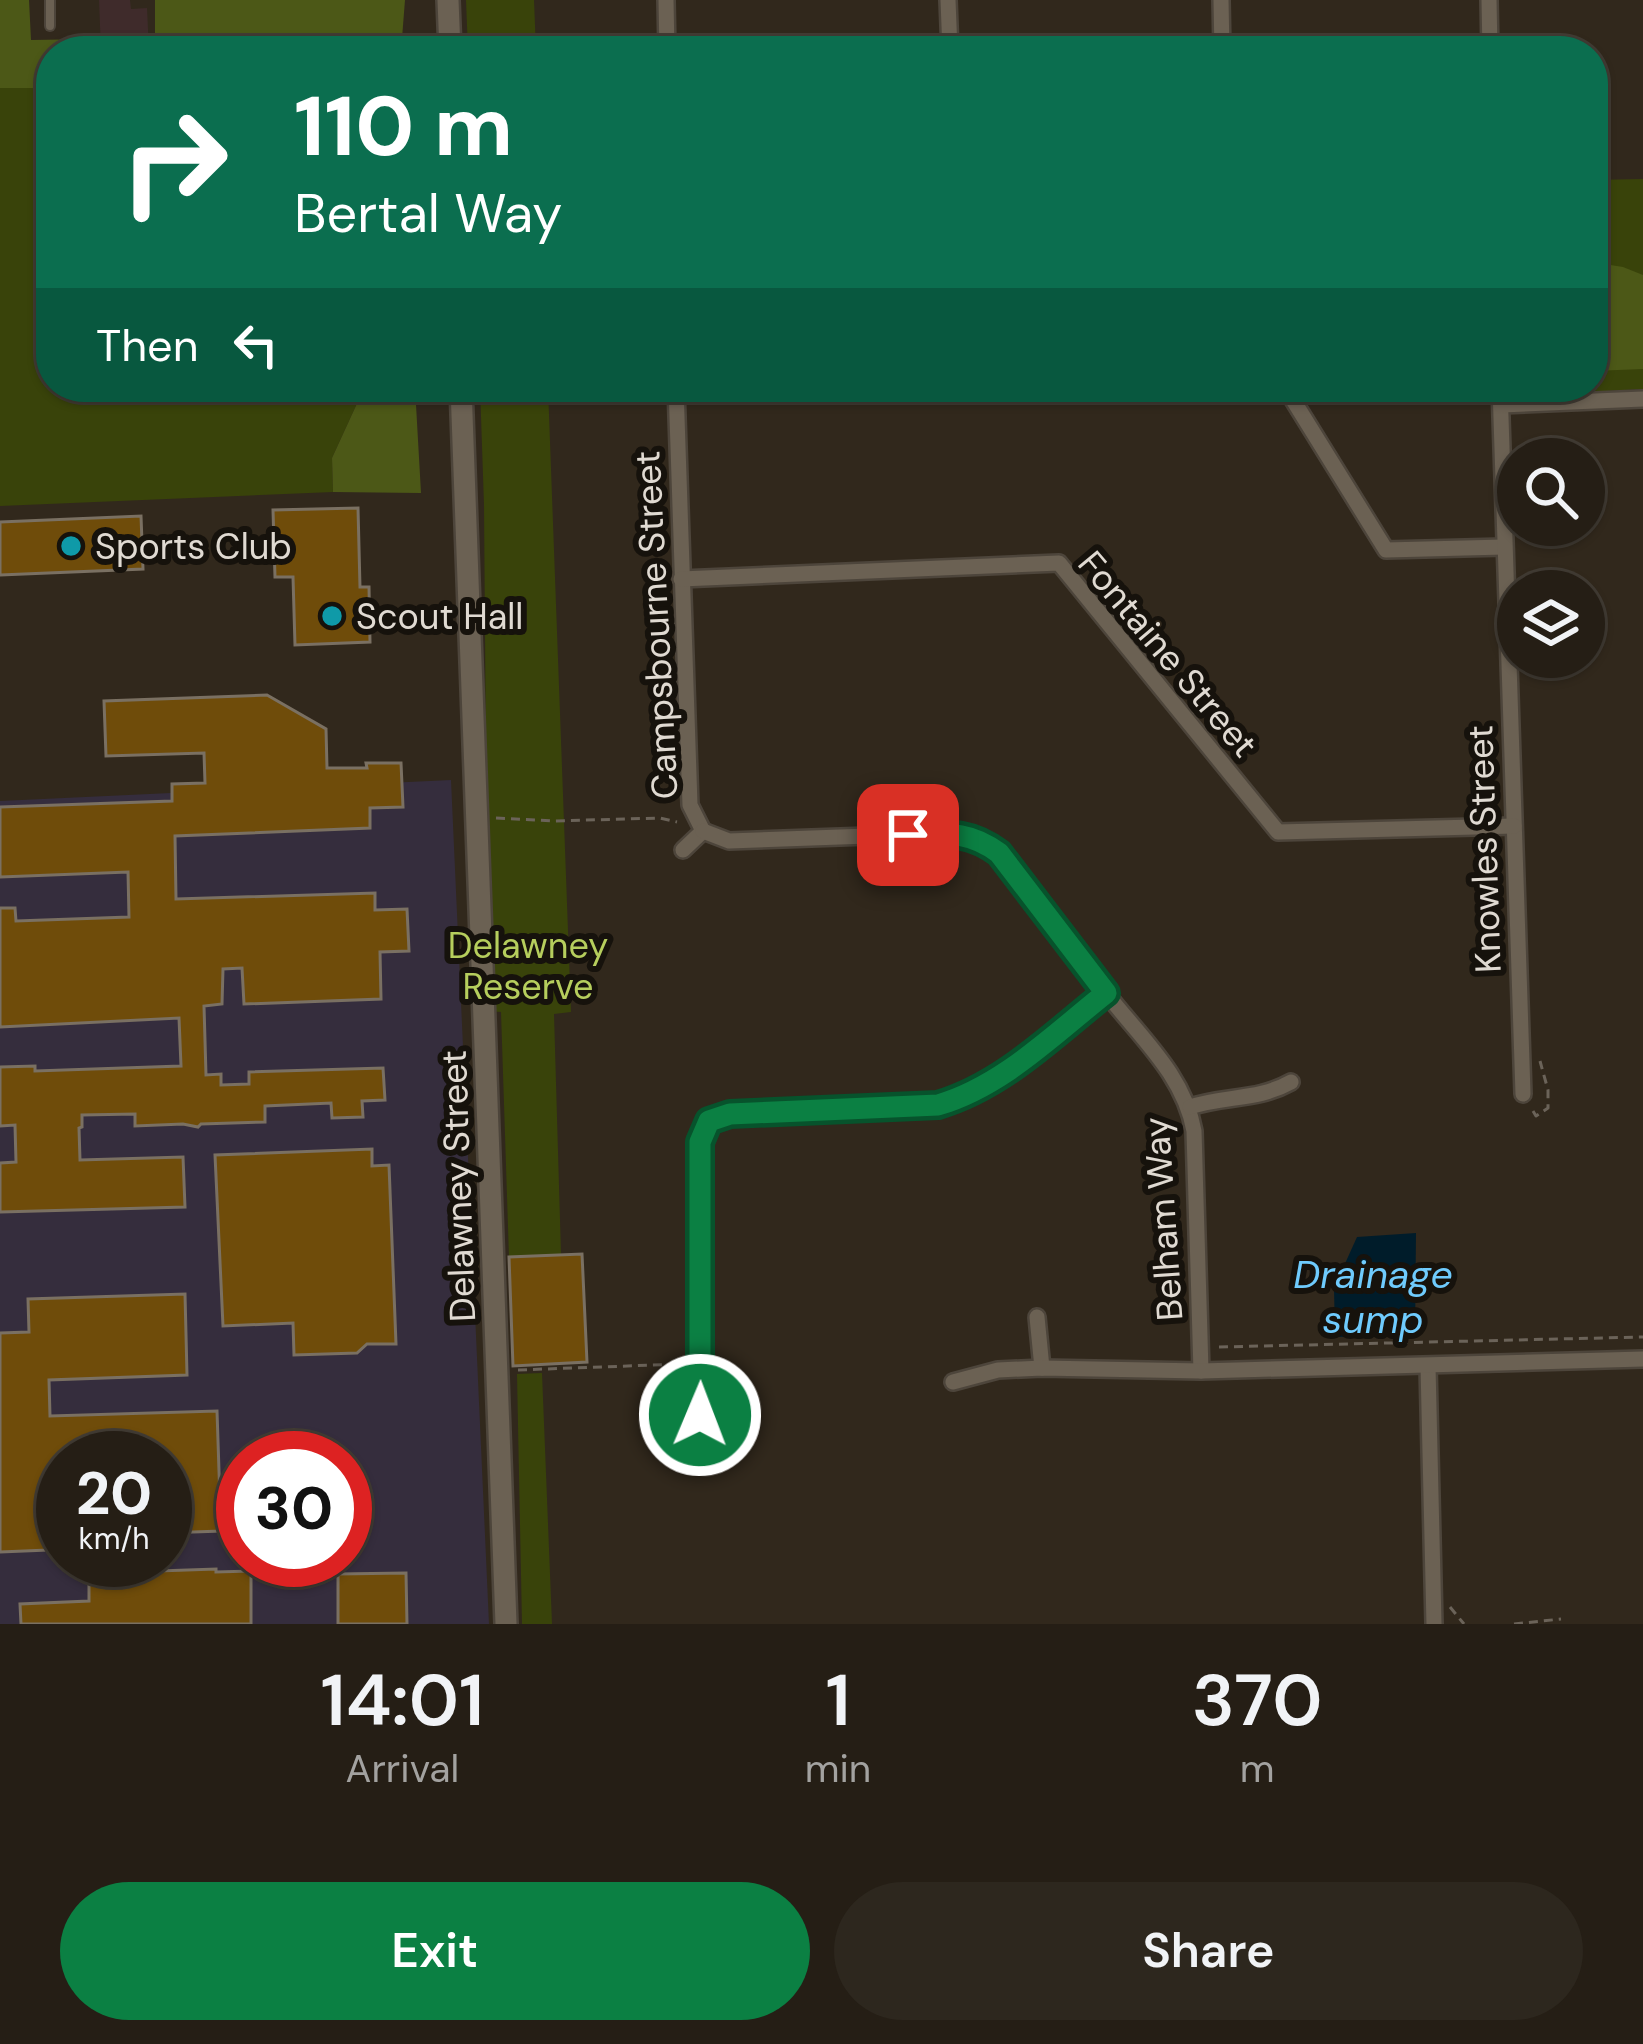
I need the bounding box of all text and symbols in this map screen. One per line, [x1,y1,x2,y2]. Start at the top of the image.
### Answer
text: 110 m [294,72,513,181]
icon: right [96,84,252,240]
text: Bertal Way [294,178,562,249]
icon: left [223,312,289,378]
text: Then [96,316,199,375]
map controls [1497,438,1605,678]
button: search [1497,438,1605,546]
street label: Campsbourne Street [623,450,689,800]
place label: Sports Club [95,523,292,570]
marker: Sports Club [58,533,84,559]
street label: Fontaine Street [1068,541,1268,767]
button: layers [1497,570,1605,678]
place label: Scout Hall [356,593,523,640]
marker: Scout Hall [319,603,345,629]
street label: Knowles Street [1456,724,1512,974]
pin [857,784,959,886]
icon: arrive [875,802,941,868]
park label: Delawney Reserve [448,922,608,1010]
street label: Delawney Street [430,1049,486,1323]
street label: Belham Way [1132,1115,1194,1323]
water label: Drainage sump [1293,1249,1453,1345]
position arrow [637,1352,763,1478]
speed limit sign: 30 [216,1431,372,1587]
text: 20 [76,1454,152,1533]
text: km/h [79,1519,149,1558]
text: 14:01 [321,1654,484,1747]
text: 1 [825,1654,850,1747]
text: 370 [1192,1654,1322,1747]
text: Arrival [346,1743,459,1794]
text: min [805,1743,871,1794]
text: m [1240,1743,1274,1794]
button: Exit [60,1882,810,2020]
button: Share [834,1882,1583,2020]

